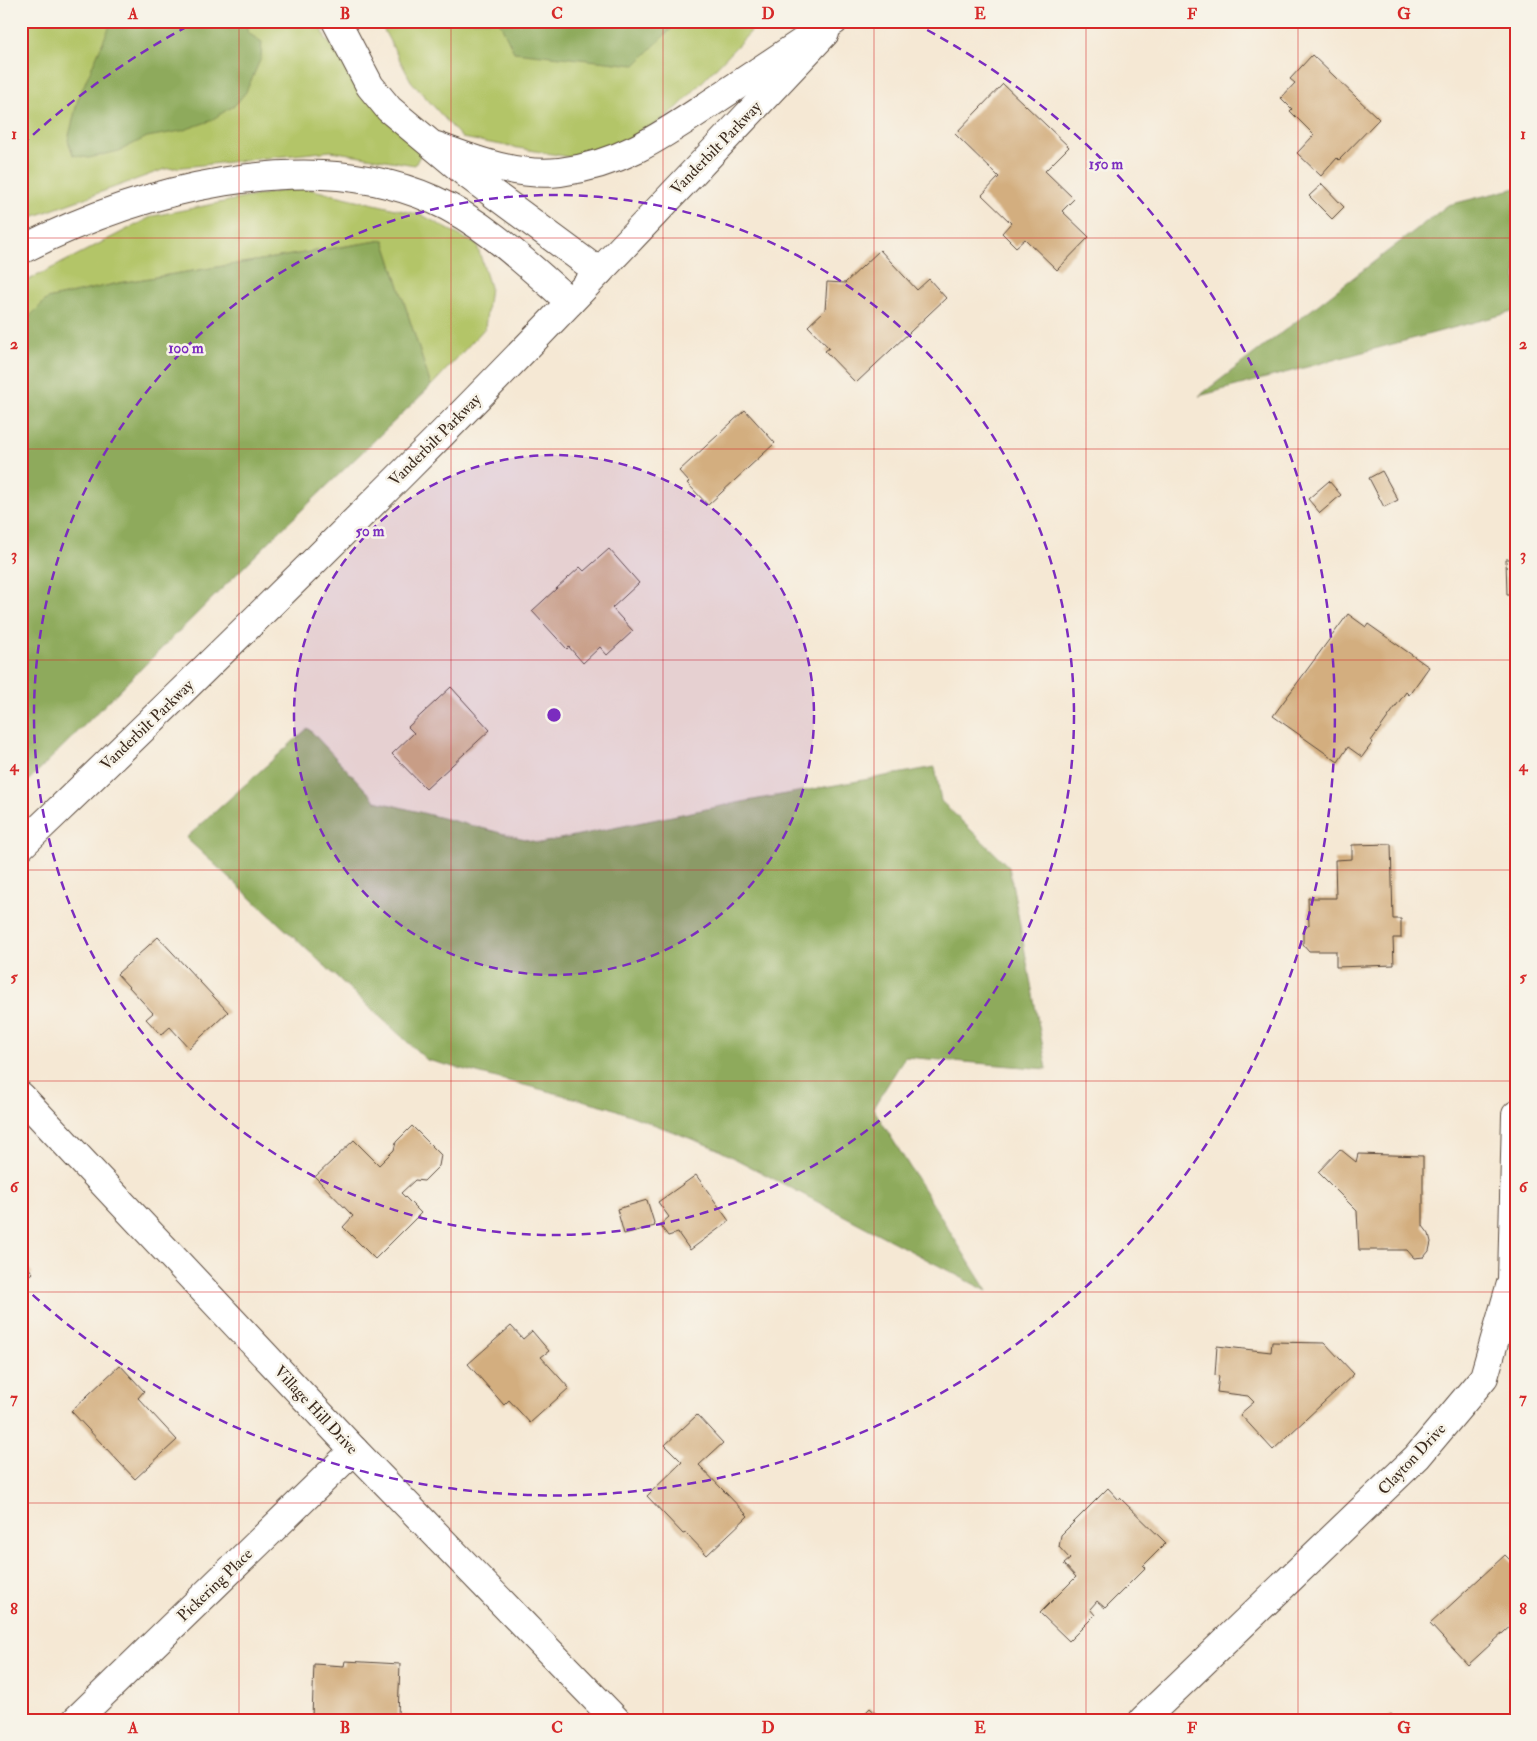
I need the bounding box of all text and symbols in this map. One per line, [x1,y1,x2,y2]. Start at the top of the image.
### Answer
text: A [127,4,139,24]
text: B [340,4,350,24]
text: C [551,4,563,24]
text: D [761,4,775,24]
text: E [974,4,986,24]
text: F [1187,4,1197,24]
text: G [1397,4,1411,24]
street label: Vanderbilt Parkway [666,96,766,199]
text: 1 [11,124,17,144]
text: 1 [1520,124,1526,144]
text: 150 m [1089,155,1123,174]
text: 2 [10,334,18,354]
text: 2 [1519,334,1527,354]
text: 100 m [168,339,204,358]
street label: Vanderbilt Parkway [385,389,486,490]
text: 50 m [356,522,385,541]
text: 3 [11,545,17,565]
text: 3 [1520,545,1526,565]
street label: Vanderbilt Parkway [96,675,199,775]
centre of rings [545,706,563,724]
text: 4 [9,756,20,776]
text: 4 [1518,756,1529,776]
text: 5 [10,967,18,987]
text: 5 [1519,967,1527,987]
text: 6 [10,1177,20,1197]
text: 6 [1519,1177,1529,1197]
street label: Village Hill Drive [270,1362,362,1459]
text: 7 [10,1388,18,1408]
text: 7 [1519,1388,1527,1408]
street label: Clayton Drive [1374,1419,1450,1499]
street label: Pickering Place [173,1544,257,1626]
text: 8 [10,1599,18,1619]
text: 8 [1519,1599,1527,1619]
text: A [127,1718,139,1738]
text: B [340,1718,350,1738]
text: C [551,1718,563,1738]
text: D [761,1718,775,1738]
text: E [974,1718,986,1738]
text: F [1187,1718,1197,1738]
text: G [1397,1718,1411,1738]

